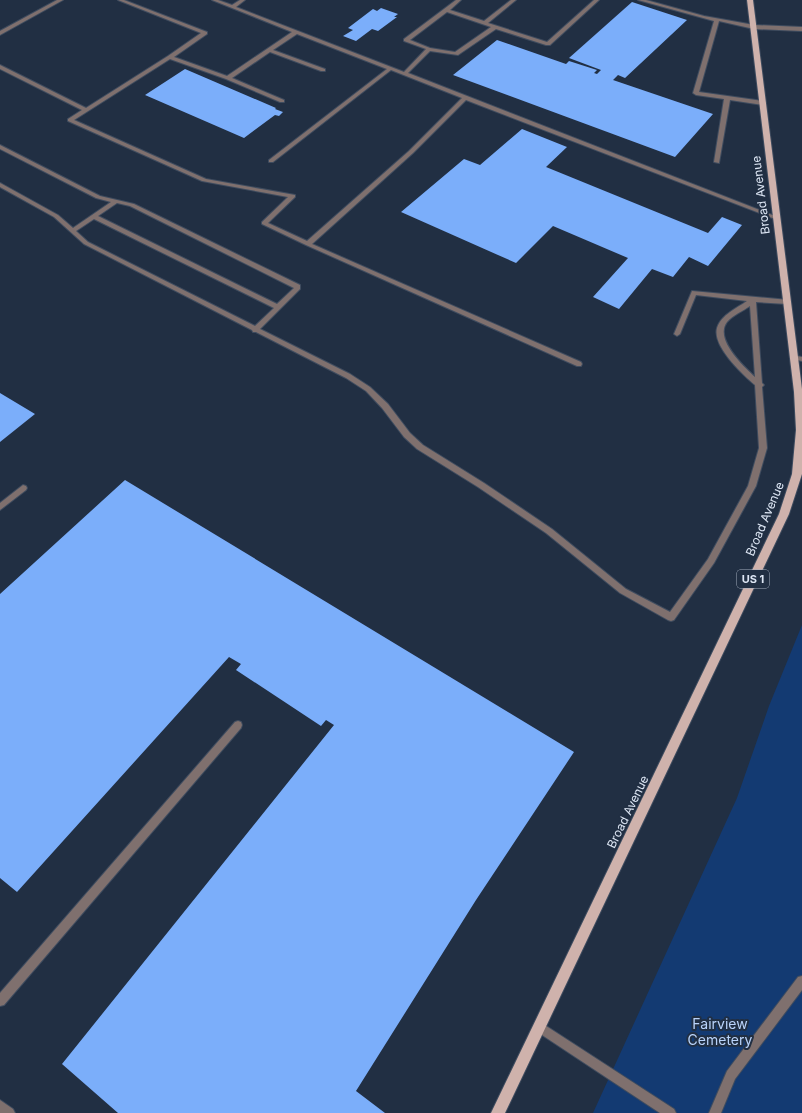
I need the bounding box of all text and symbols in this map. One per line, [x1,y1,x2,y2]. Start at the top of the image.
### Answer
street label: Broad Avenue [748,155,773,235]
street label: Broad Avenue [742,479,787,558]
road number: US 1 [737,570,769,588]
street label: Broad Avenue [603,773,652,851]
park label: Fairview Cemetery [688,1015,753,1048]

